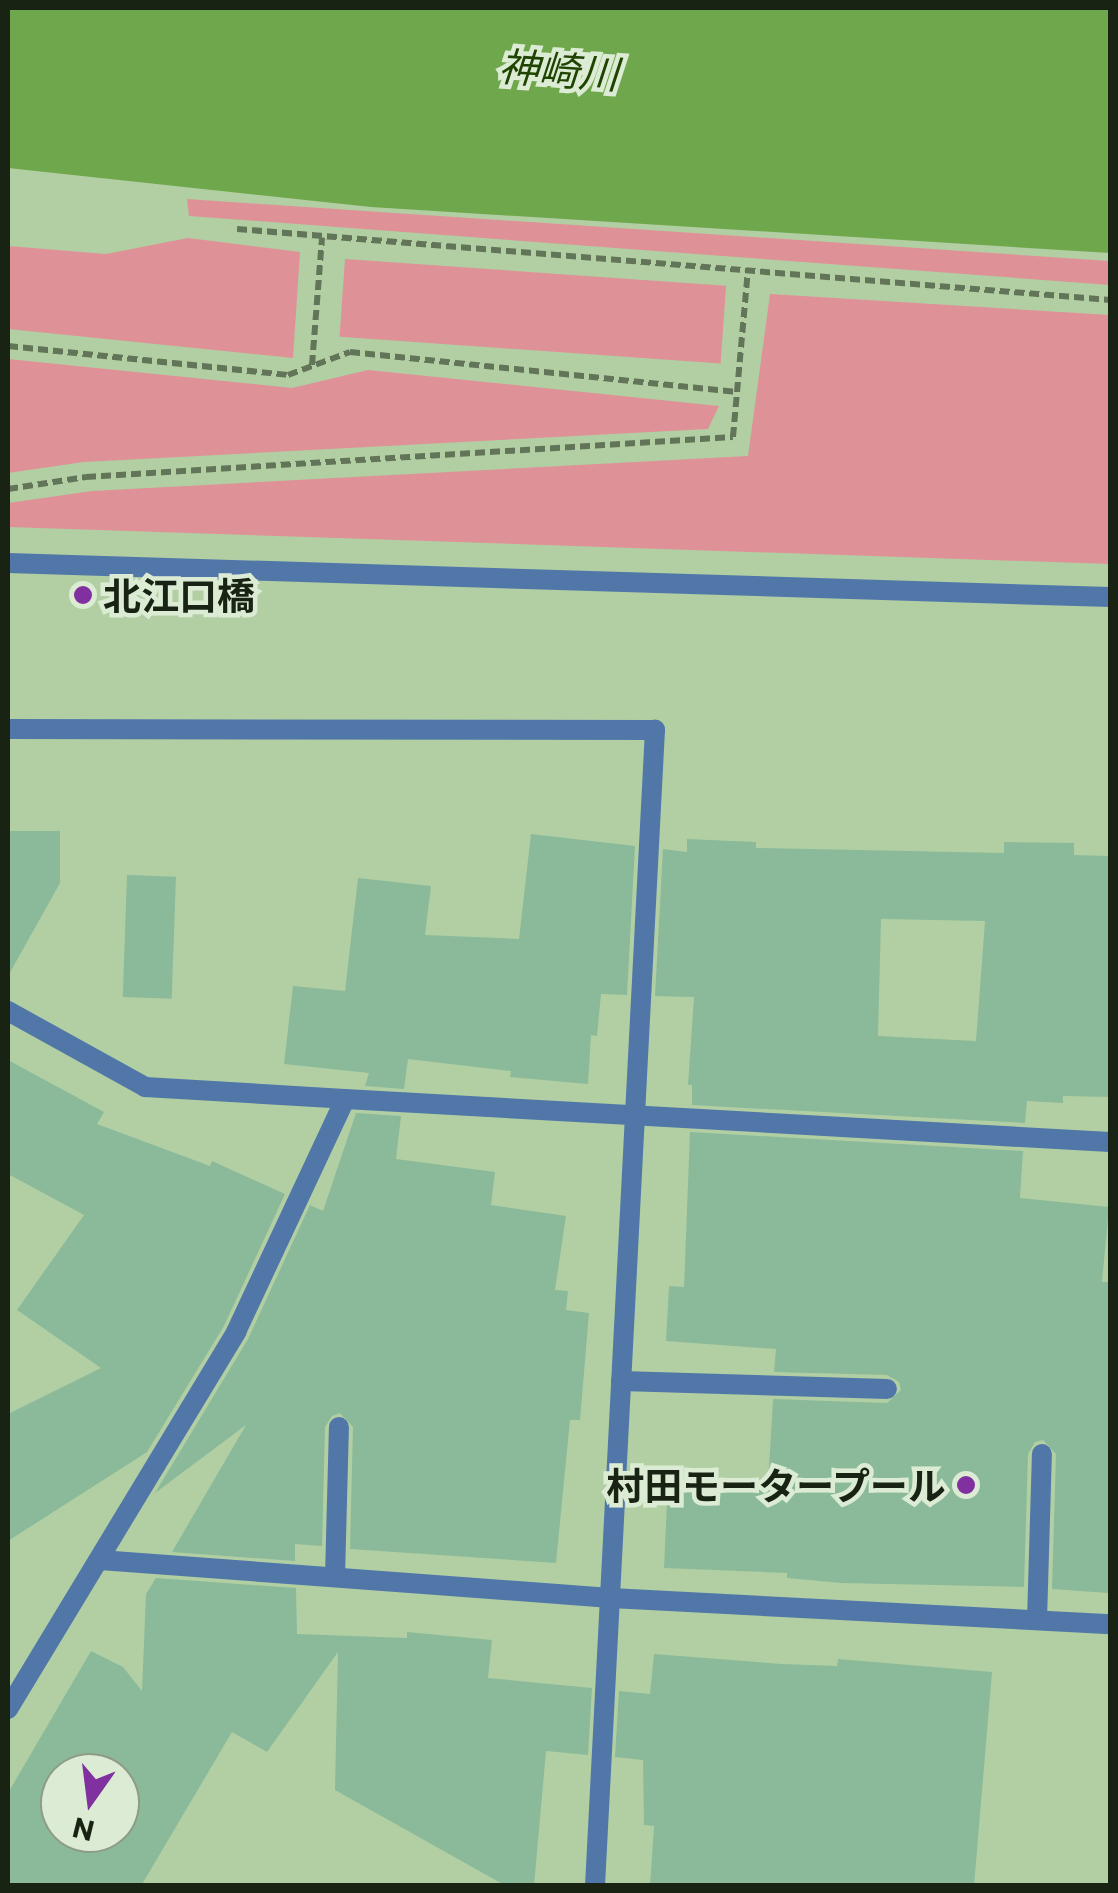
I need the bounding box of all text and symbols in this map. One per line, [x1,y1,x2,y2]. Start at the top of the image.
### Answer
water label: 神崎川 [497,41,621,97]
place label: 北江口橋 [103,572,255,618]
marker: 北江口橋 [72,584,94,606]
place label: 村田モータープール [604,1462,946,1508]
marker: 村田モータープール [955,1474,977,1496]
north arrow [40,1753,140,1853]
text: N [69,1811,98,1849]

